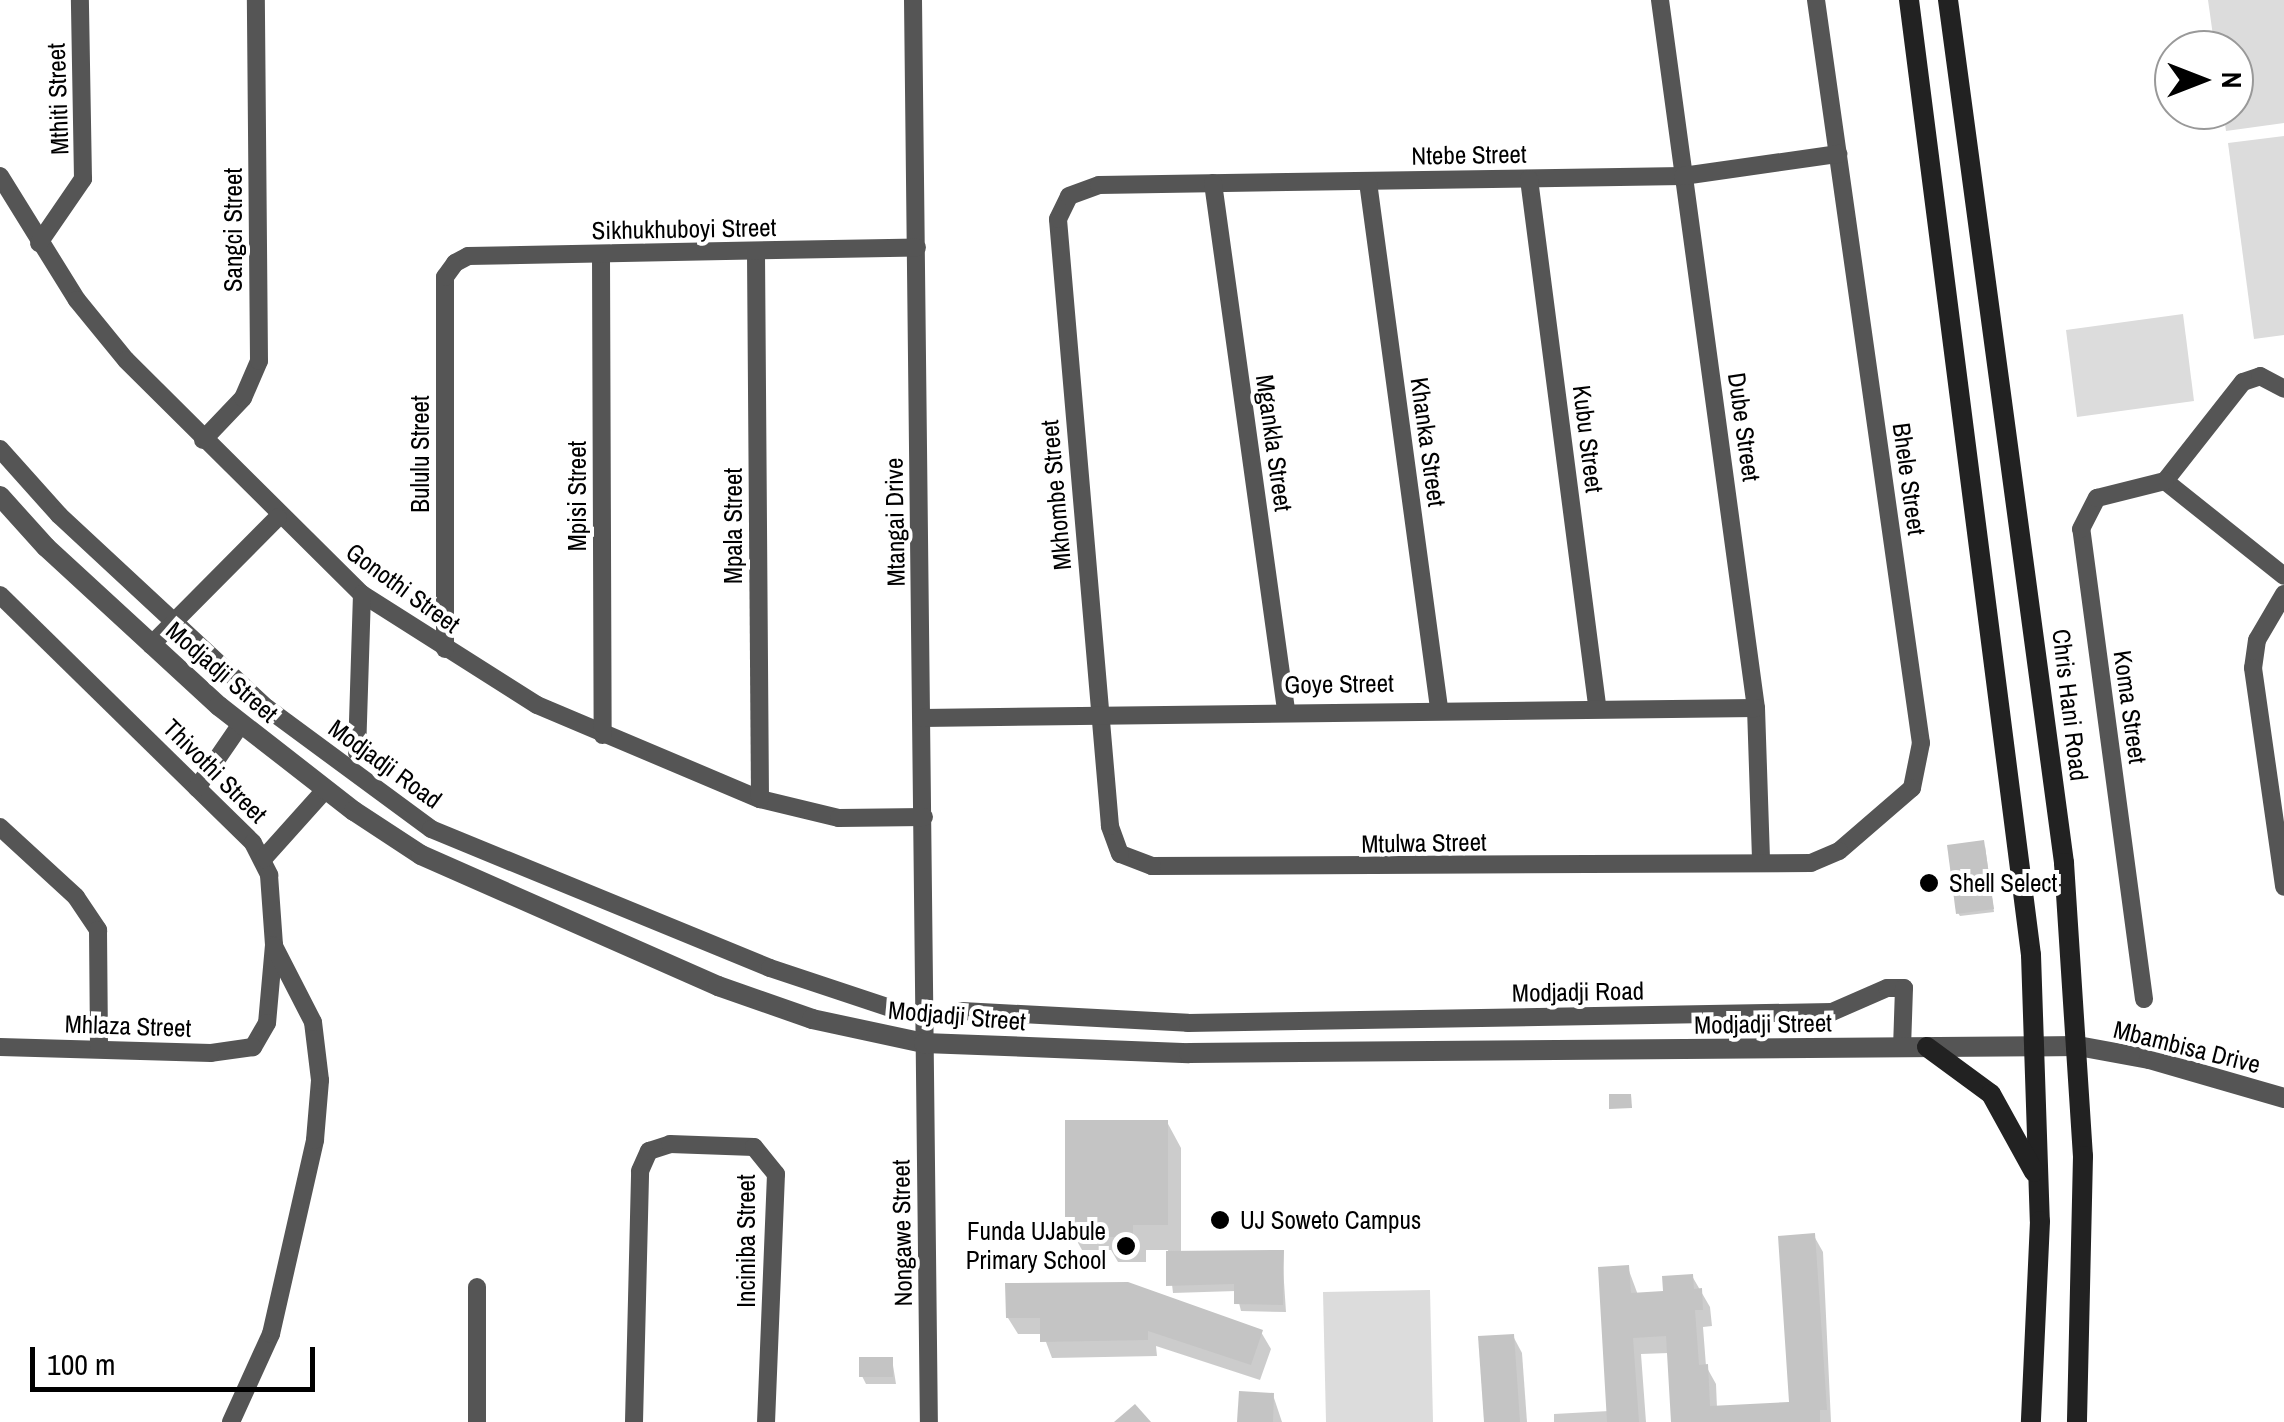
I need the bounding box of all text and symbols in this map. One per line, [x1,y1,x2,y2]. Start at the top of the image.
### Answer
north arrow [2154,30,2254,130]
street label: Mthiti Street [41,43,75,155]
text: N [2213,72,2251,88]
street label: Ntebe Street [1411,139,1527,171]
street label: Sangci Street [218,168,248,292]
street label: Sikhukhuboyi Street [591,212,777,246]
street label: Dube Street [1722,371,1766,483]
street label: Mgankla Street [1250,373,1298,513]
street label: Khanka Street [1404,376,1452,508]
street label: Kubu Street [1567,383,1609,495]
street label: Bululu Street [405,395,435,513]
street label: Mkhombe Street [1035,419,1077,571]
street label: Bhele Street [1886,421,1932,537]
street label: Mpisi Street [562,441,592,551]
street label: Mtangai Drive [879,457,911,587]
street label: Mpala Street [718,468,748,584]
street label: Gonothi Street [340,537,466,639]
street label: Modjadji Street [160,615,284,729]
street label: Chris Hani Road [2046,627,2094,783]
street label: Koma Street [2107,648,2153,766]
street label: Goye Street [1284,668,1394,700]
street label: Thivothi Street [157,713,273,829]
street label: Modjadji Road [323,713,447,815]
street label: Mtulwa Street [1361,827,1487,859]
place label: Shell Select [1949,868,2057,898]
marker: Shell Select [1918,872,1940,894]
street label: Modjadji Road [1512,976,1644,1008]
street label: Modjadji Street [887,995,1027,1037]
street label: Modjadji Street [1694,1008,1832,1040]
street label: Mhlaza Street [64,1009,192,1043]
street label: Mbambisa Drive [2110,1014,2264,1080]
street label: Nongawe Street [886,1159,918,1307]
street label: Inciniba Street [731,1174,761,1308]
place label: UJ Soweto Campus [1240,1205,1421,1235]
marker: UJ Soweto Campus [1209,1209,1231,1231]
place label: Funda UJabule Primary School [966,1217,1106,1276]
marker: Funda UJabule Primary School [1115,1235,1137,1257]
scale bar [35,1327,320,1389]
text: 100 m [47,1344,115,1384]

